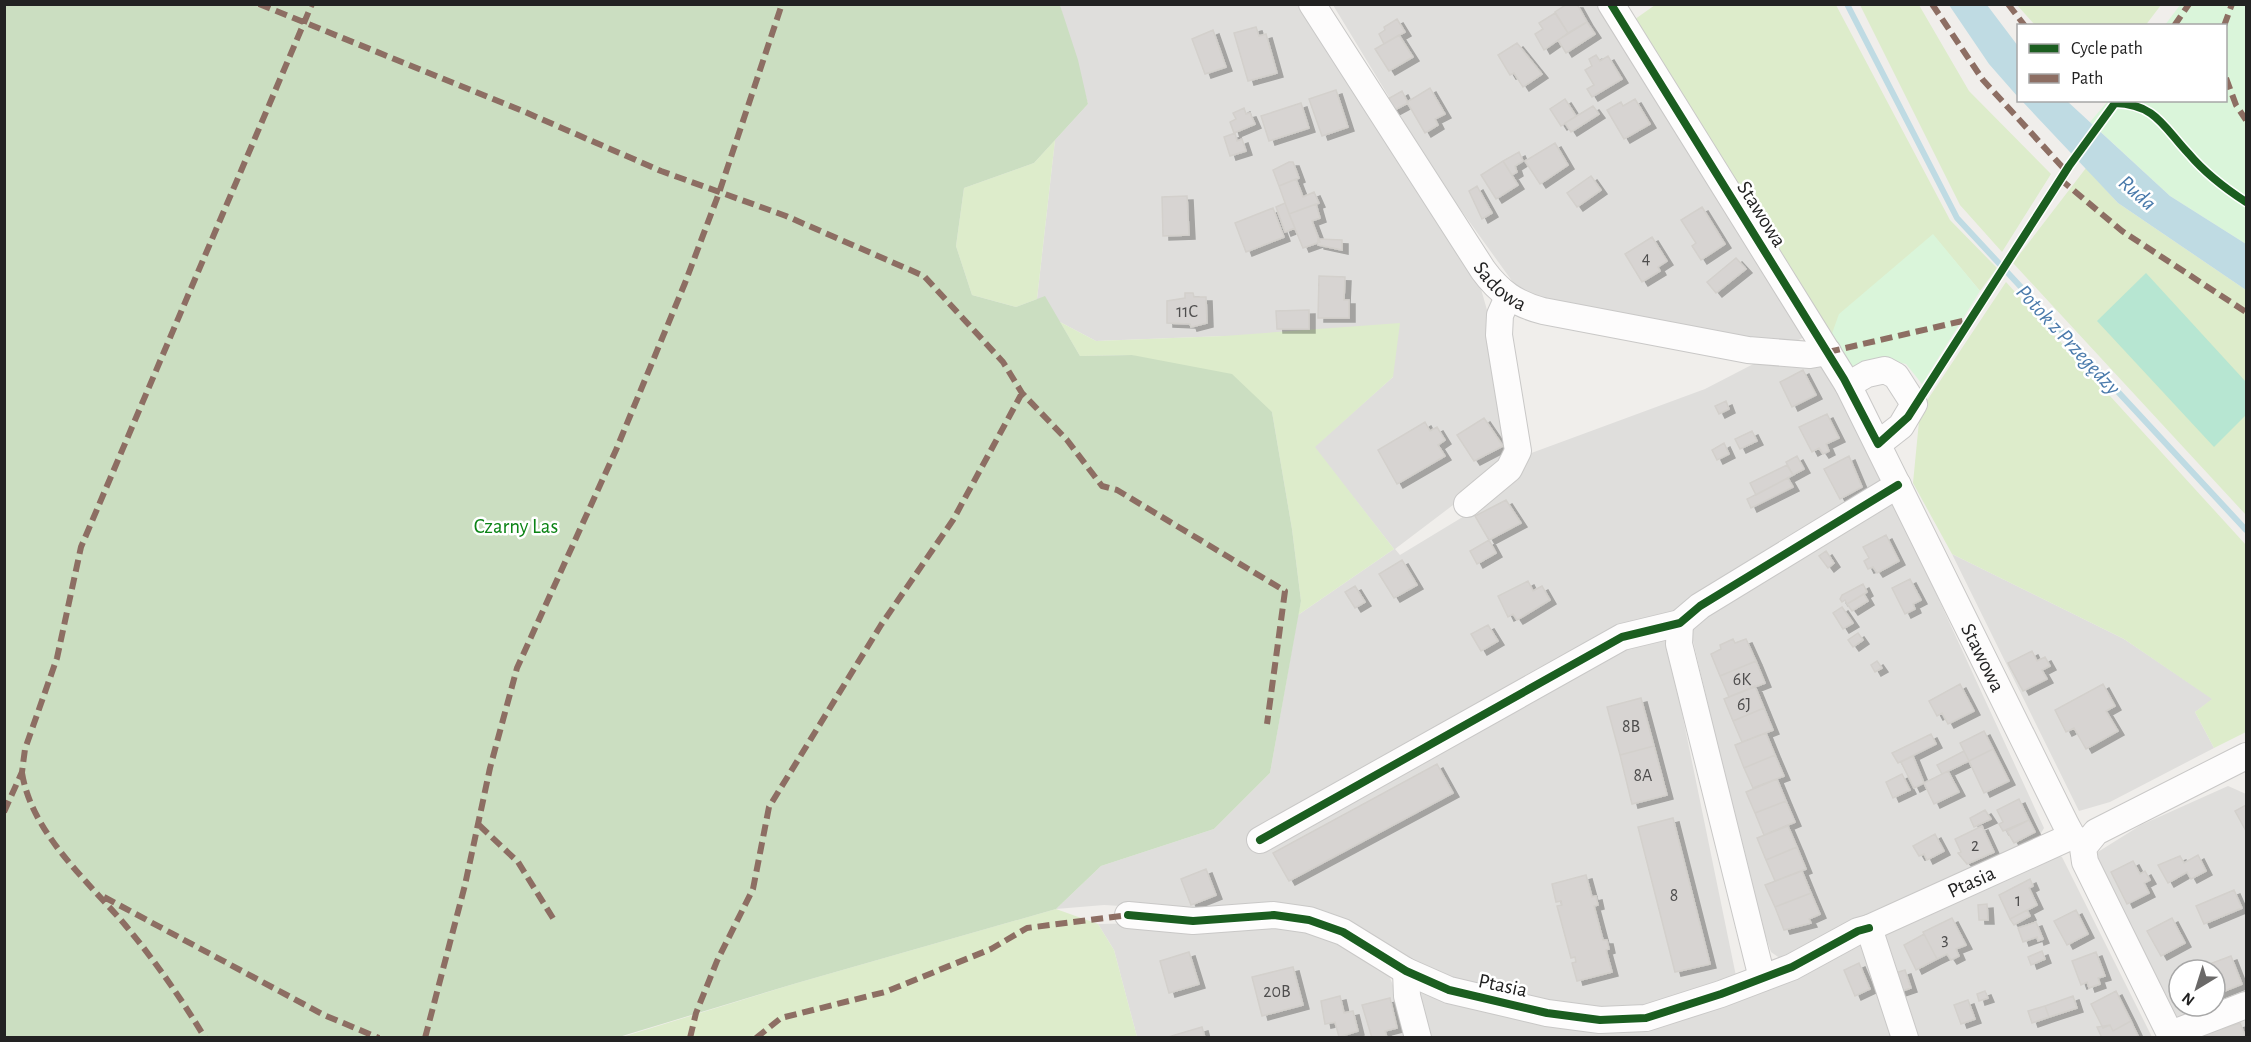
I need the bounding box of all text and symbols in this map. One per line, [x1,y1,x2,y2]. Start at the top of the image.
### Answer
legend [2017,24,2227,102]
text: Cycle path [2071,40,2143,58]
text: Path [2071,70,2103,88]
water label: Ruda [2115,171,2160,214]
street label: Stawowa [1733,178,1790,251]
house number: 4 [1642,250,1651,268]
street label: Sadowa [1469,258,1530,315]
water label: Potok z Przegędzy [2012,280,2125,399]
house number: 11C [1176,303,1198,321]
park label: Czarny Las [474,516,558,537]
street label: Stawowa [1957,620,2009,696]
house number: 6K [1733,671,1751,689]
house number: 6J [1737,696,1751,714]
house number: 8B [1622,718,1640,736]
house number: 8A [1634,767,1653,785]
house number: 2 [1971,837,1979,855]
street label: Ptasia [1945,862,1999,902]
house number: 8 [1670,887,1678,905]
house number: 1 [2015,892,2021,910]
house number: 3 [1941,931,1949,949]
north arrow [2167,958,2227,1018]
street label: Ptasia [1476,970,1530,1001]
house number: 20B [1263,983,1291,1001]
text: N [2179,989,2198,1009]

